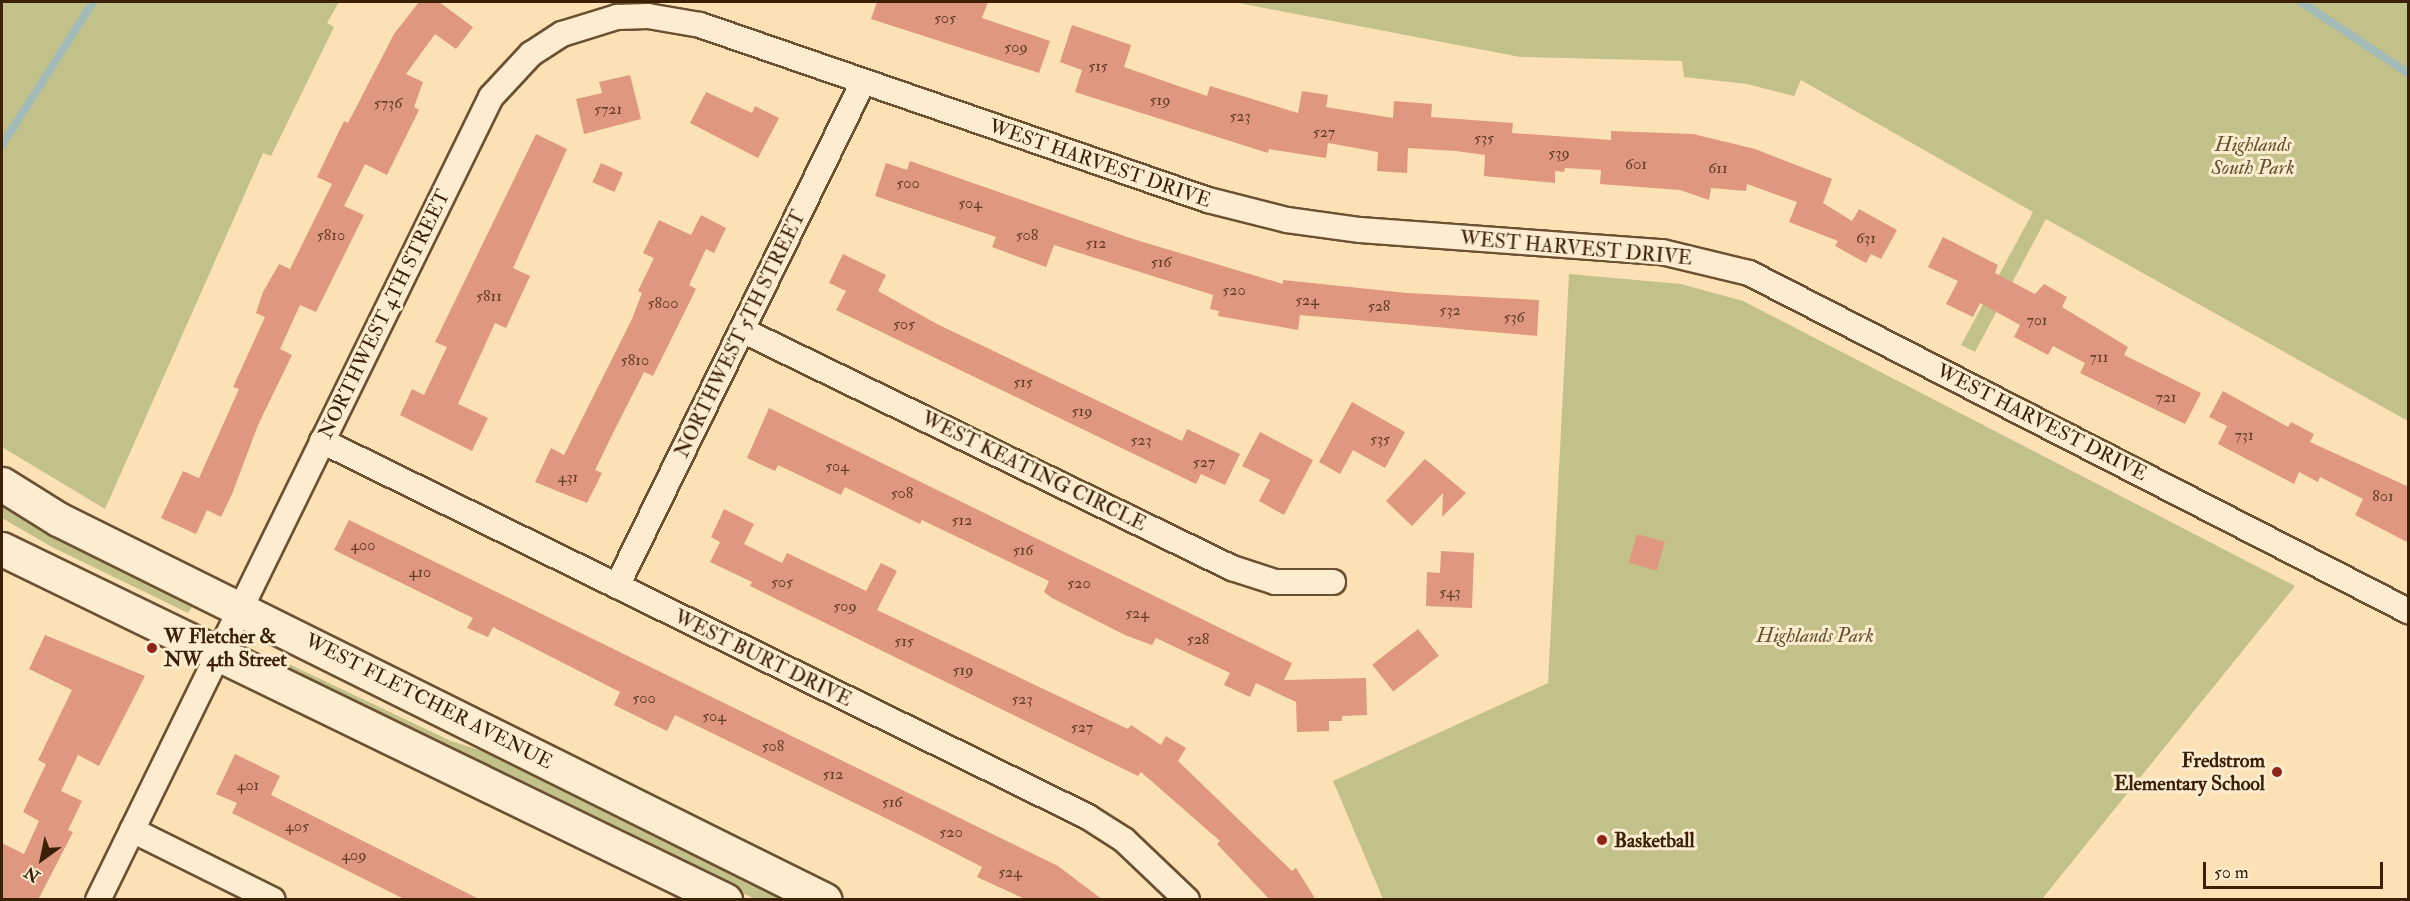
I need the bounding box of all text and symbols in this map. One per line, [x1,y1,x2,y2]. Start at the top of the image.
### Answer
house number: 505 [934,8,956,28]
house number: 509 [1004,37,1028,57]
house number: 515 [1088,56,1108,76]
house number: 519 [1150,90,1170,110]
house number: 5736 [374,93,402,113]
house number: 5721 [594,99,622,119]
house number: 523 [1229,106,1251,126]
street label: WEST HARVEST DRIVE [986,114,1214,212]
house number: 527 [1313,122,1335,142]
house number: 535 [1474,128,1494,148]
park label: Highlands South Park [2212,133,2294,180]
house number: 539 [1548,143,1570,163]
house number: 601 [1625,154,1647,174]
house number: 611 [1708,158,1728,178]
house number: 500 [896,173,920,193]
street label: NORTHWEST 4TH STREET [313,186,455,442]
house number: 504 [958,193,982,213]
street label: NORTHWEST 5TH STREET [670,207,810,461]
house number: 5810 [317,225,345,245]
house number: 508 [1016,225,1038,245]
street label: WEST HARVEST DRIVE [1459,226,1693,270]
house number: 631 [1856,228,1876,248]
house number: 512 [1086,233,1106,253]
house number: 516 [1151,252,1171,272]
house number: 520 [1222,280,1246,300]
house number: 5811 [476,286,502,306]
house number: 524 [1295,290,1319,310]
house number: 5800 [648,293,678,313]
house number: 528 [1368,296,1390,316]
house number: 532 [1439,300,1461,320]
house number: 536 [1503,307,1525,327]
house number: 701 [2026,310,2048,330]
house number: 505 [893,314,915,334]
house number: 711 [2090,347,2108,367]
house number: 5810 [621,350,649,370]
street label: WEST HARVEST DRIVE [1933,358,2151,486]
house number: 515 [1013,372,1033,392]
house number: 721 [2155,387,2177,407]
house number: 519 [1072,401,1092,421]
street label: WEST KEATING CIRCLE [918,406,1150,536]
house number: 731 [2234,425,2254,445]
house number: 535 [1370,429,1390,449]
house number: 523 [1130,430,1152,450]
house number: 527 [1193,452,1215,472]
house number: 504 [825,456,849,476]
house number: 431 [558,467,578,487]
house number: 508 [891,483,913,503]
house number: 801 [2372,486,2394,506]
house number: 512 [952,510,972,530]
house number: 400 [350,535,376,555]
house number: 516 [1013,540,1033,560]
house number: 410 [409,562,431,582]
house number: 505 [771,572,793,592]
house number: 520 [1067,573,1091,593]
house number: 543 [1439,582,1461,602]
house number: 509 [833,596,857,616]
house number: 524 [1125,603,1149,623]
street label: WEST BURT DRIVE [670,605,856,711]
park label: Highlands Park [1756,623,1874,647]
place label: W Fletcher & NW 4th Street [164,624,287,671]
street label: WEST FLETCHER AVENUE [301,628,557,774]
house number: 528 [1187,629,1209,649]
house number: 515 [894,631,914,651]
marker: W Fletcher & NW 4th Street [145,641,159,655]
house number: 519 [953,660,973,680]
house number: 500 [632,688,656,708]
house number: 523 [1011,689,1033,709]
house number: 504 [702,706,726,726]
house number: 527 [1071,717,1093,737]
house number: 508 [762,736,784,756]
place label: Fredstrom Elementary School [2114,748,2265,795]
house number: 512 [823,764,843,784]
marker: Fredstrom Elementary School [2270,765,2284,779]
house number: 401 [237,775,259,795]
house number: 516 [882,792,902,812]
house number: 405 [285,816,309,836]
house number: 520 [939,822,963,842]
place label: Basketball [1614,828,1695,852]
north arrow [12,829,72,889]
marker: Basketball [1595,833,1609,847]
house number: 409 [341,845,367,865]
scale bar [2206,850,2386,888]
text: 50 m [2214,861,2249,884]
text: N [21,862,44,886]
house number: 524 [998,862,1022,882]

